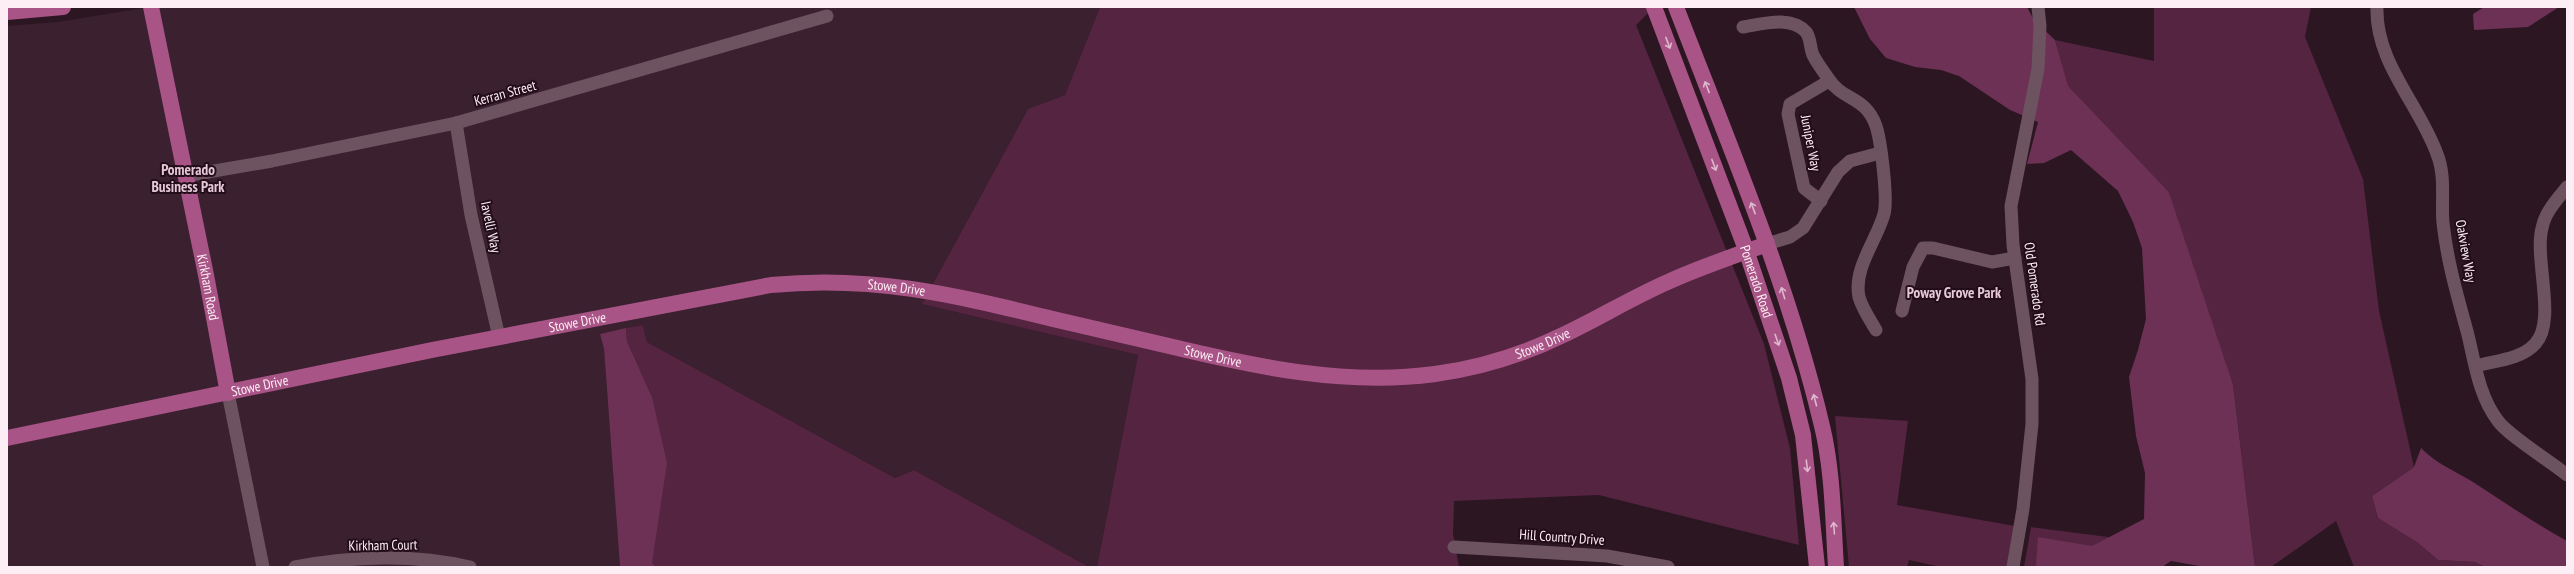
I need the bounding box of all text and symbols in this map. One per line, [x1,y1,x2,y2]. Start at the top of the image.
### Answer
one-way arrow [1664,37,1672,49]
street label: Kerran Street [472,76,538,110]
one-way arrow [1702,81,1710,93]
street label: Juniper Way [1797,112,1825,173]
one-way arrow [1710,159,1718,171]
district label: Pomerado Business Park [152,160,225,196]
street label: Iavelli Way [477,200,505,255]
one-way arrow [1749,202,1757,214]
street label: Oakview Way [2452,218,2480,284]
street label: Old Pomerado Rd [2020,241,2050,327]
street label: Pomerado Road [1736,243,1777,320]
street label: Kirkham Road [193,253,223,322]
street label: Stowe Drive [867,275,927,300]
district label: Poway Grove Park [1907,283,2002,302]
one-way arrow [1779,287,1786,300]
street label: Stowe Drive [547,308,608,336]
street label: Stowe Drive [1513,324,1573,363]
one-way arrow [1773,334,1781,346]
street label: Stowe Drive [1183,341,1243,371]
street label: Stowe Drive [229,371,290,400]
one-way arrow [1811,394,1818,407]
one-way arrow [1803,459,1811,472]
one-way arrow [1830,522,1837,535]
street label: Hill Country Drive [1519,525,1605,549]
street label: Kirkham Court [348,535,418,555]

